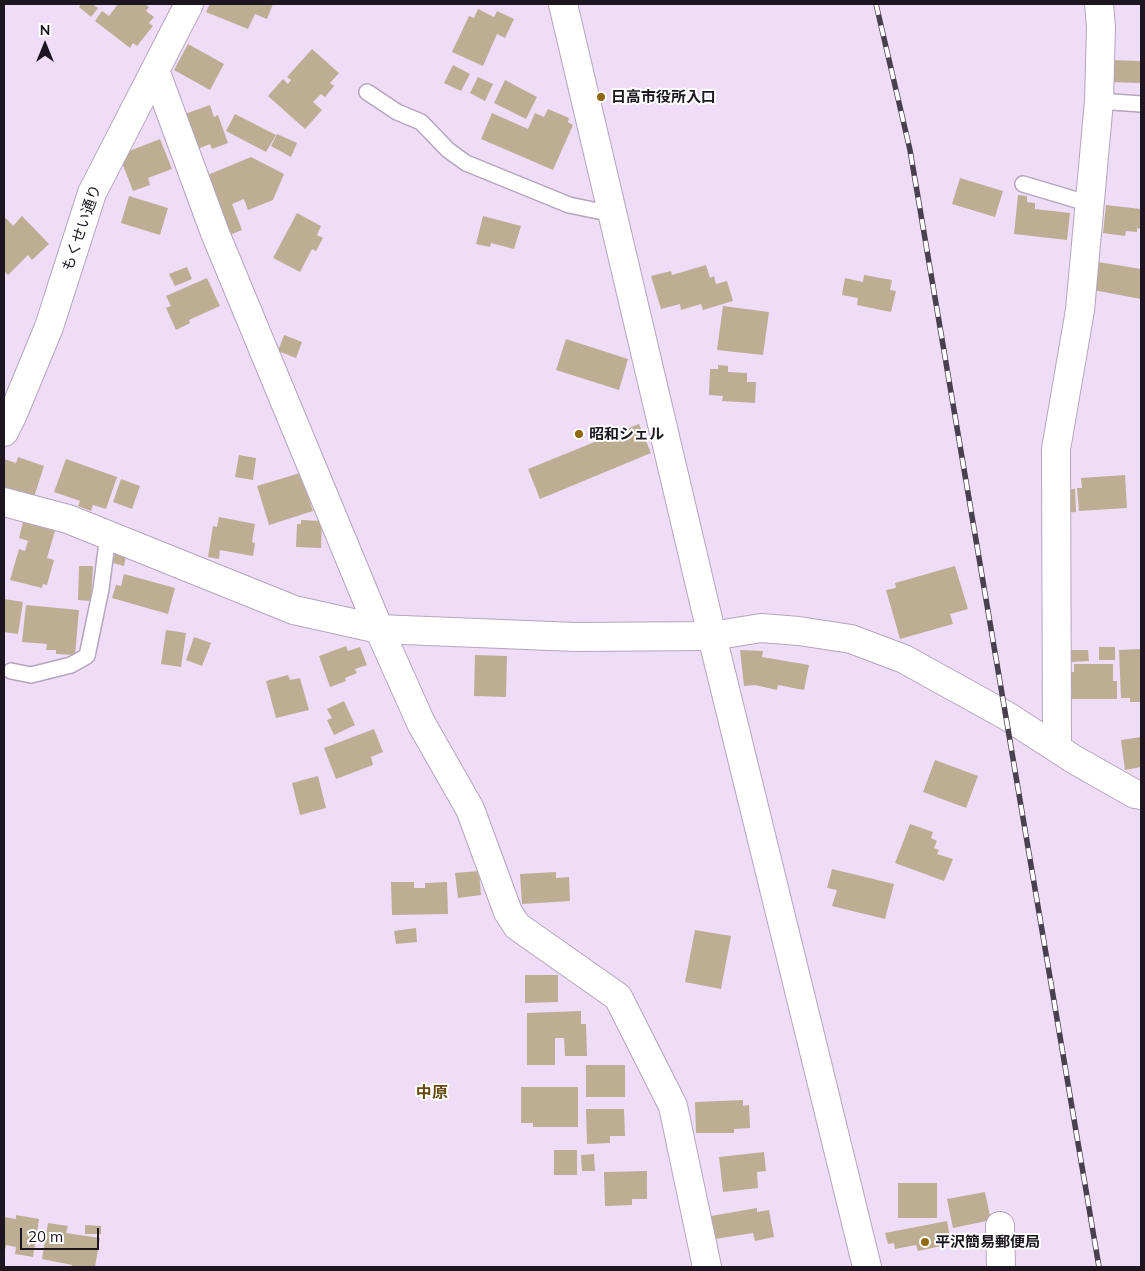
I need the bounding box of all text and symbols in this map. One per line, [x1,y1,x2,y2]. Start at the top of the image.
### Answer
north arrow [20,20,70,70]
text: N [40,21,50,39]
place label: 日高市役所入口 [611,88,716,106]
marker: 日高市役所入口 [595,91,607,103]
street label: もくせい通り [59,183,105,273]
place label: 昭和シェル [589,425,664,443]
marker: 昭和シェル [573,428,585,440]
district label: 中原 [416,1083,448,1103]
scale bar [22,1218,101,1250]
text: 20 m [28,1227,63,1246]
place label: 平沢簡易郵便局 [935,1233,1040,1251]
marker: 平沢簡易郵便局 [919,1236,931,1248]

